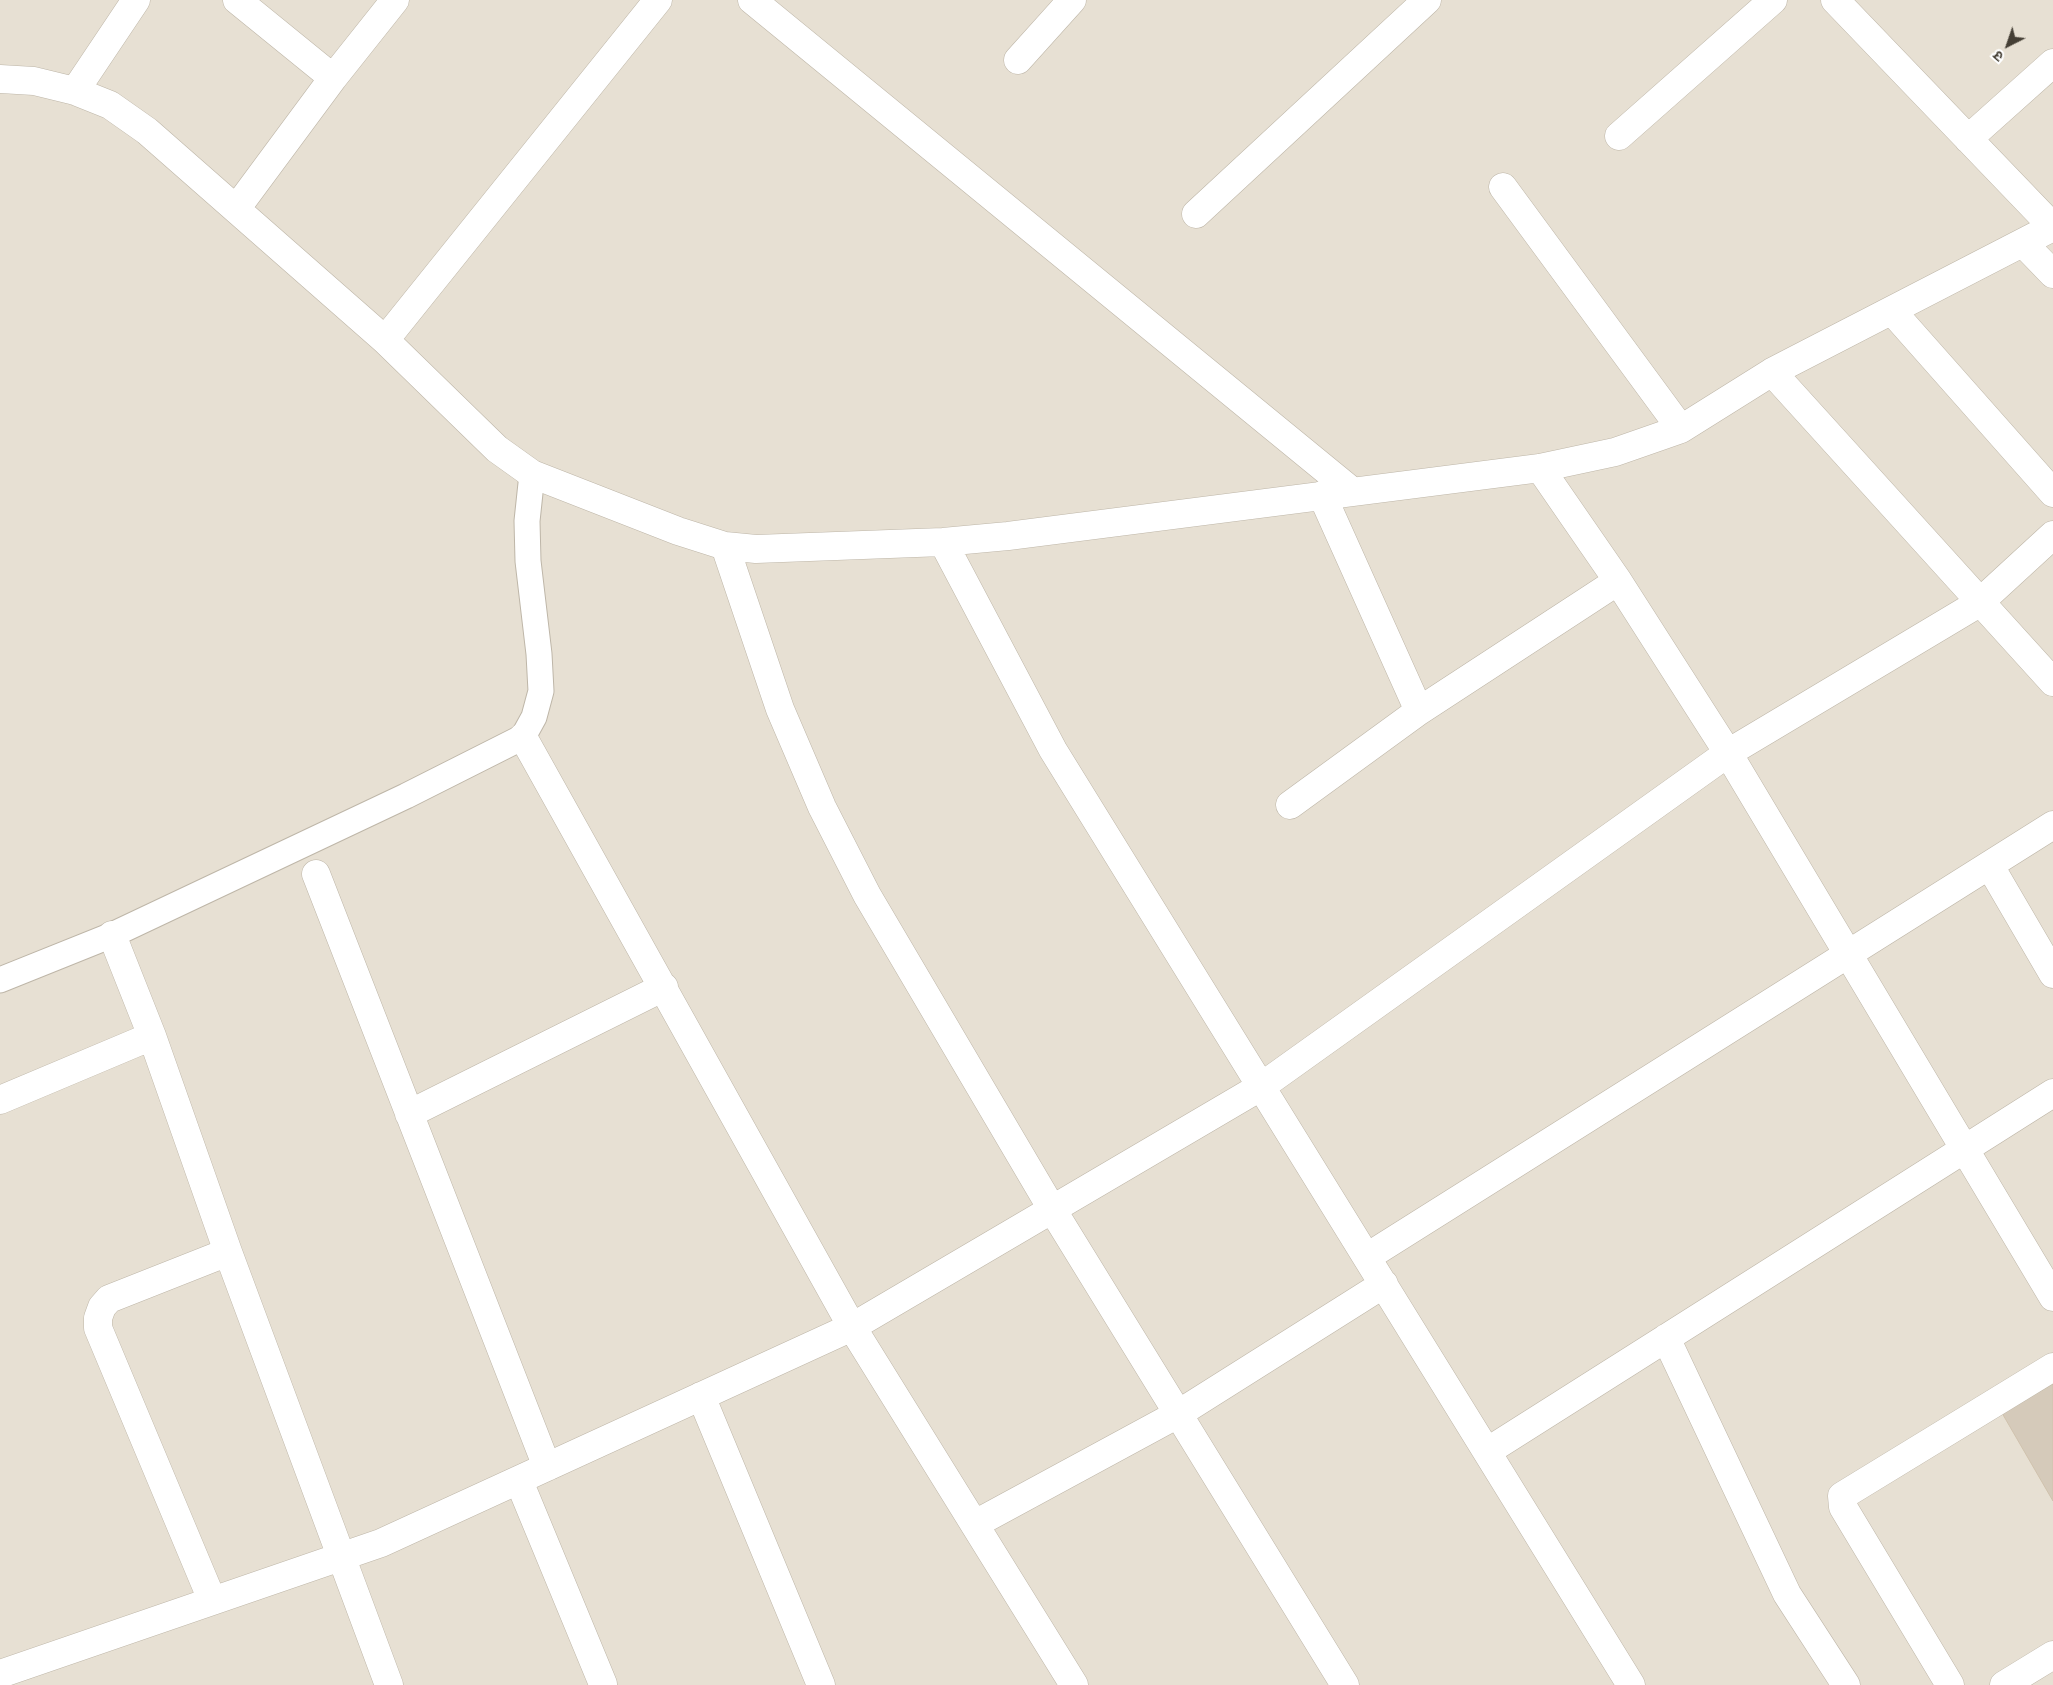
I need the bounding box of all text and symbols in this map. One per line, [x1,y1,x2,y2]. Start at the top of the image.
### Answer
north arrow [1983,20,2033,70]
text: उ [1989,47,2007,66]

